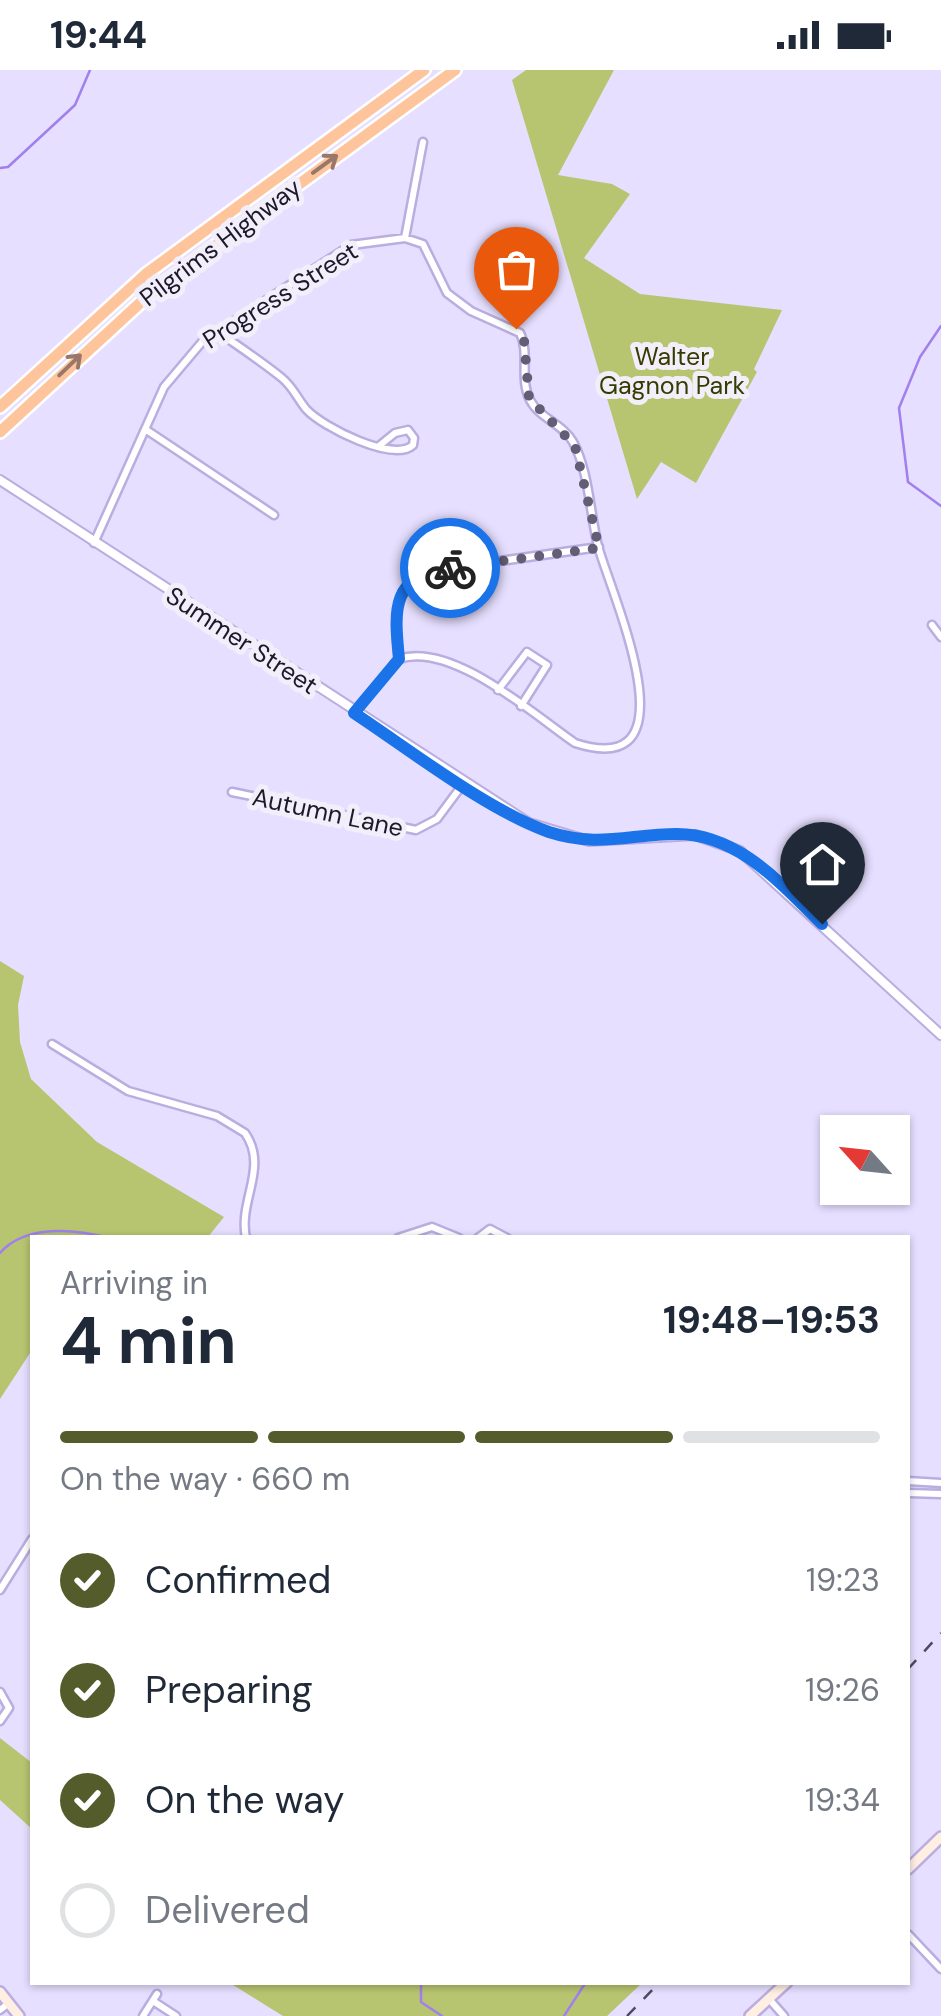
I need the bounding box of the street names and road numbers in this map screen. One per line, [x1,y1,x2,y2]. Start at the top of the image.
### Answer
street label: Pilgrims Highway [133,171,308,314]
street label: Progress Street [196,235,364,356]
street label: Summer Street [160,579,324,702]
street label: Autumn Lane [249,780,406,845]

